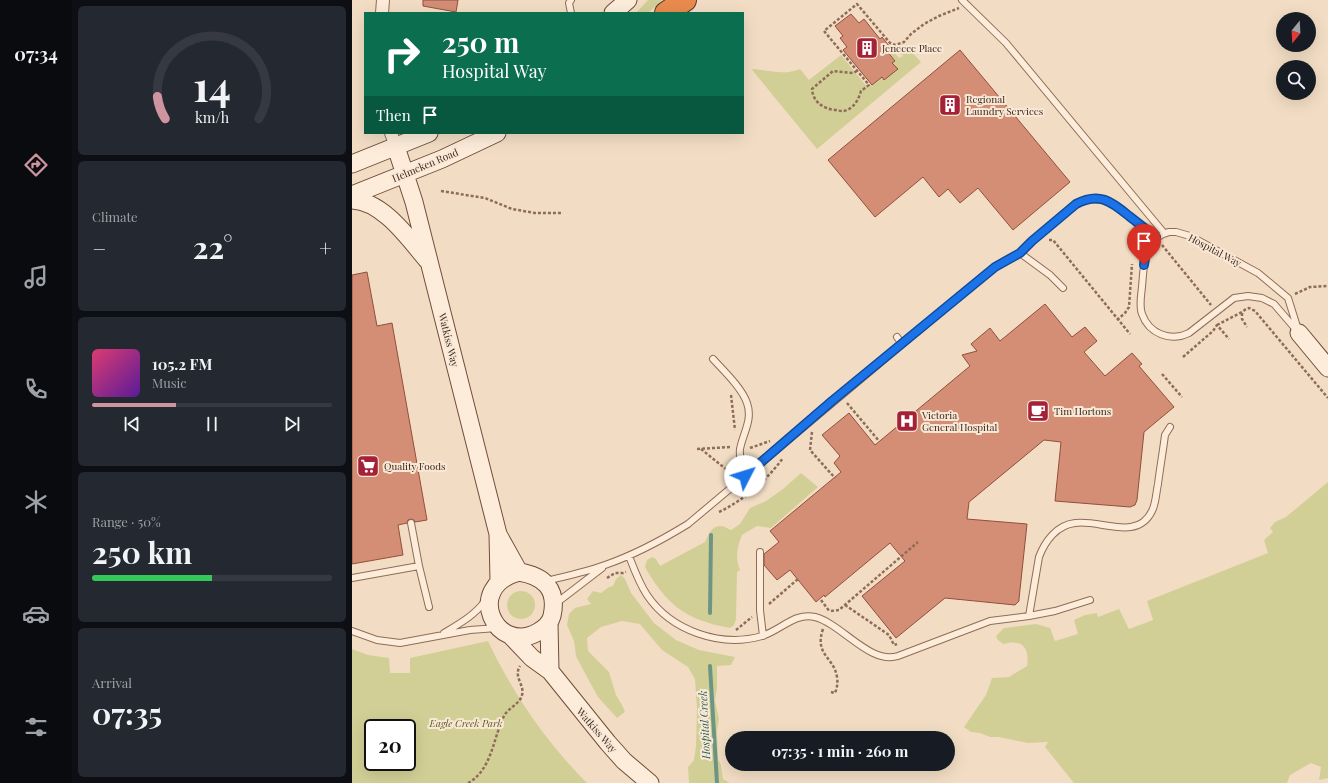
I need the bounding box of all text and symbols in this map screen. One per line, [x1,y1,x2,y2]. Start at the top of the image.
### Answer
north arrow [1276,12,1316,52]
map controls [1276,12,1316,100]
text: 250 m [442,23,519,60]
icon: right [376,28,428,80]
building icon: Jeneece Place [854,35,880,61]
place label: Jeneece Place [881,41,942,55]
text: 07:34 [14,42,58,66]
text: 14 [193,57,231,112]
text: Hospital Way [442,59,547,83]
button: search [1276,60,1316,100]
building icon: Regional Laundry Services [937,92,963,118]
place label: Regional Laundry Services [966,92,1043,118]
icon: arrive [419,104,441,126]
text: Then [376,105,411,125]
text: km/h [195,107,230,126]
street label: Helmcken Road [390,145,460,185]
icon: directions [22,151,50,179]
text: Climate [92,208,138,225]
pin [1127,224,1161,265]
text: 22° [193,227,233,267]
icon: arrive [1133,230,1155,252]
street label: Hospital Way [1186,230,1244,270]
text: − [92,233,106,263]
text: + [319,233,332,263]
icon: music [22,263,50,291]
street label: Watkiss Way [435,311,462,368]
text: 105.2 FM [152,354,212,374]
text: Music [152,374,187,391]
icon: phone [22,375,50,403]
cafe icon: Tim Hortons [1025,398,1051,424]
place label: Tim Hortons [1054,404,1111,418]
hospital icon: Victoria General Hospital [894,408,920,434]
place label: Victoria General Hospital [921,408,997,434]
icon: previous [121,413,143,435]
icon: pause [201,413,223,435]
icon: next [281,413,303,435]
supermarket icon: Quality Foods [355,453,381,479]
position arrow [724,455,766,497]
place label: Quality Foods [384,459,446,473]
icon: climate [22,488,50,516]
text: Range · 50% [92,513,161,530]
text: 250 km [92,532,192,572]
icon: car [22,600,50,628]
text: Arrival [92,674,132,691]
water label: Hospital Creek [695,690,713,761]
text: 07:35 [92,693,162,733]
street label: Watkiss Way [573,704,620,755]
icon: filters [22,713,50,741]
park label: Eagle Creek Park [429,716,502,730]
speed limit sign: 20 [364,719,416,771]
text: 07:35 · 1 min · 260 m [772,741,908,761]

